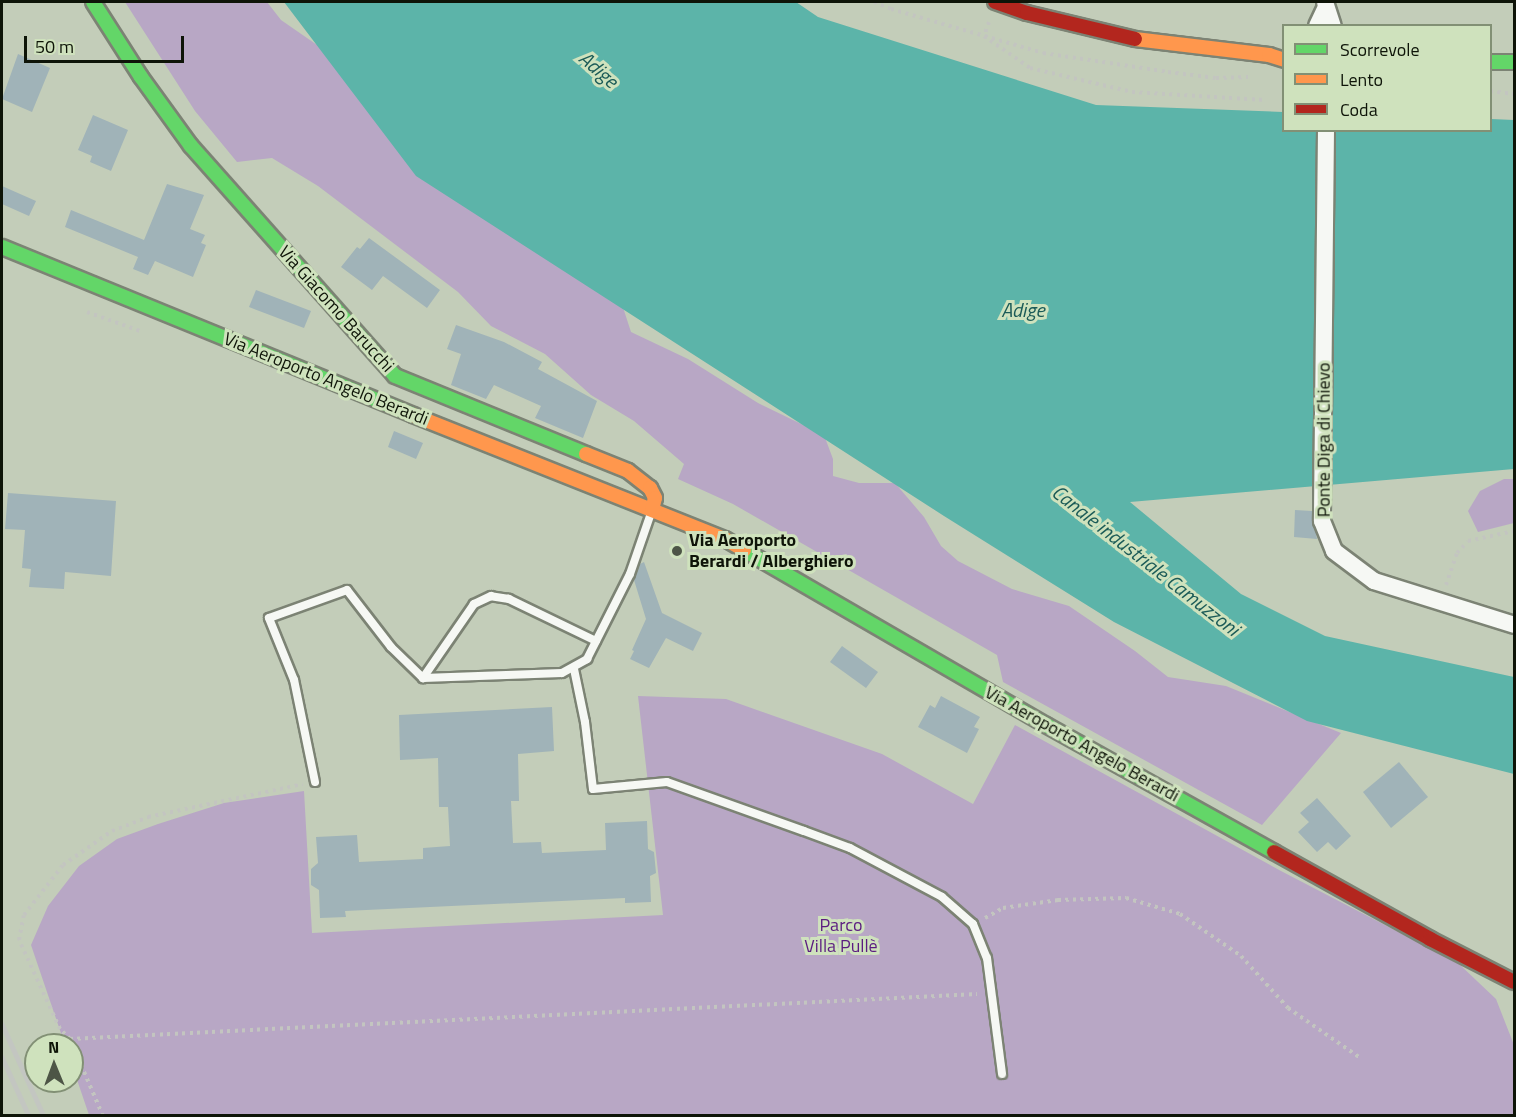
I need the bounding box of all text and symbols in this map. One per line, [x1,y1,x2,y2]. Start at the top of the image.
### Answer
scale bar [27,24,188,62]
legend [1282,24,1492,132]
text: 50 m [35,33,74,60]
text: Scorrevole [1340,36,1419,63]
water label: Adige [575,46,623,92]
text: Lento [1340,66,1383,93]
text: Coda [1340,96,1378,123]
street label: Via Giacomo Barucchi [274,241,398,377]
water label: Adige [1001,297,1045,321]
street label: Via Aeroporto Angelo Berardi [220,328,432,430]
street label: Ponte Diga di Chievo [1313,363,1335,517]
water label: Canale industriale Camuzzoni [1048,479,1244,641]
place label: Via Aeroporto Berardi / Alberghiero [689,530,854,572]
marker: Via Aeroporto Berardi / Alberghiero [670,544,684,558]
street label: Via Aeroporto Angelo Berardi [981,681,1183,807]
park label: Parco Villa Pullè [804,915,878,958]
north arrow [24,1033,84,1093]
text: N [48,1035,59,1059]

